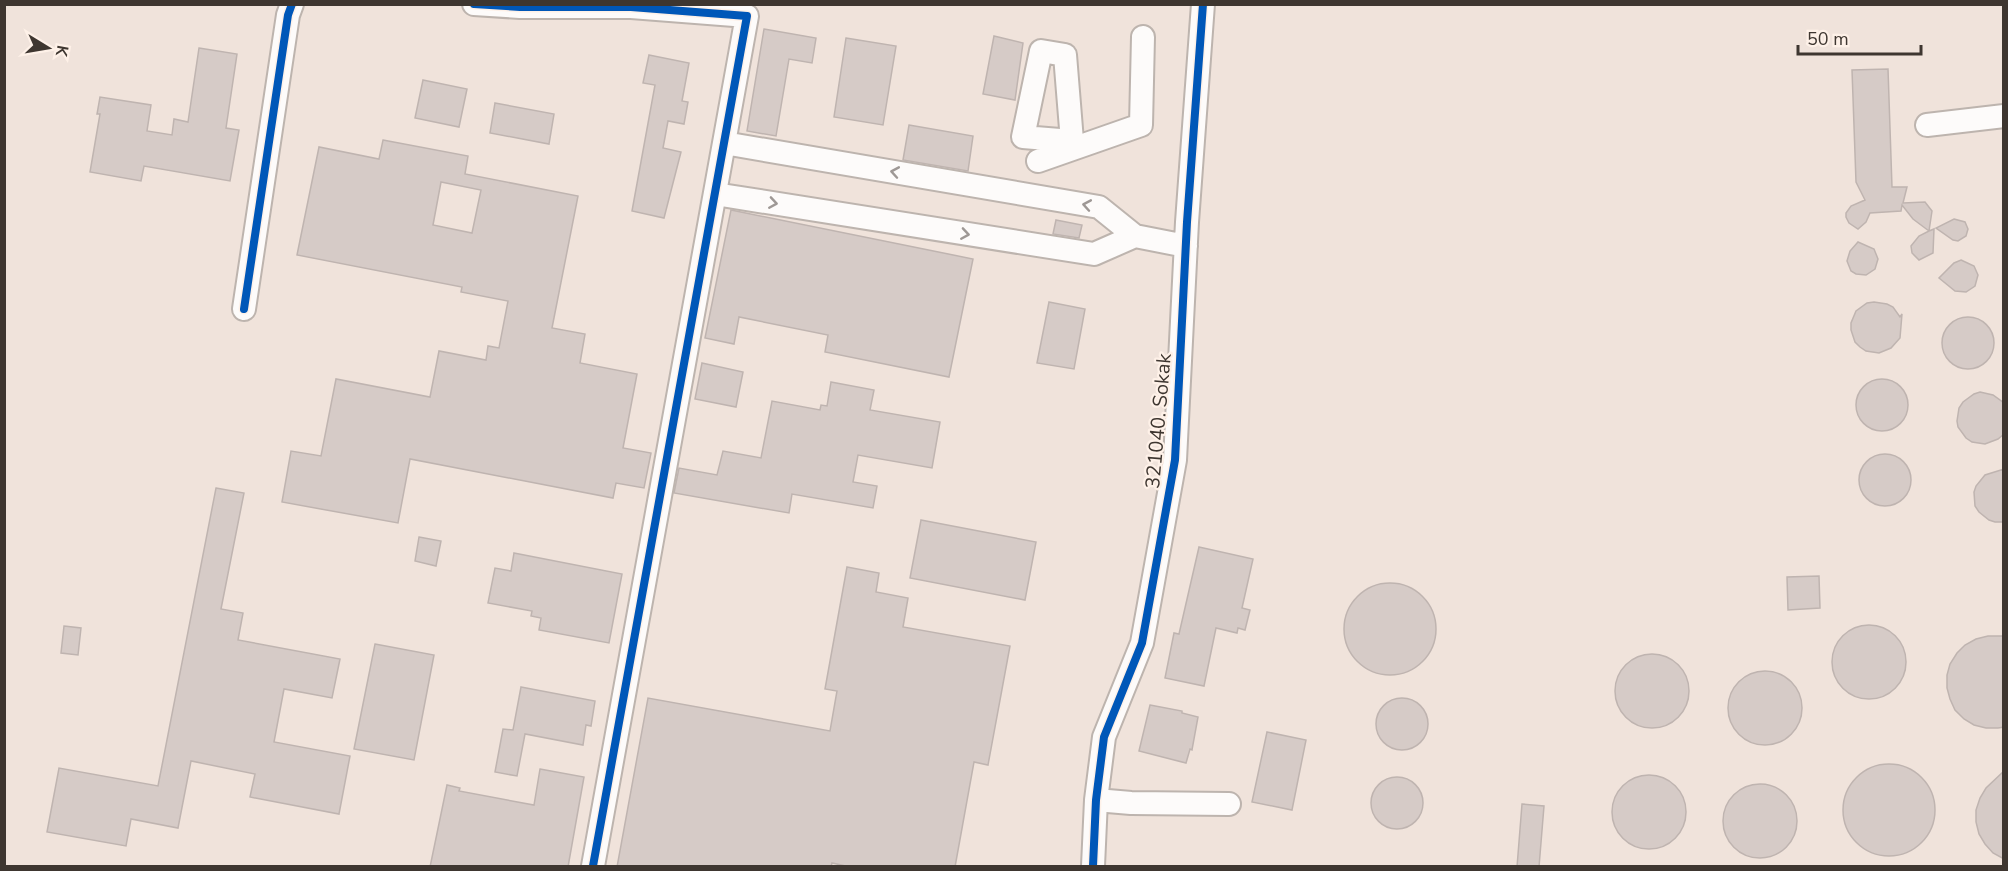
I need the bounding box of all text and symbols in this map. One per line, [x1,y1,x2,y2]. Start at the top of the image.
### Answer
north arrow [18,18,78,78]
scale bar [1798,18,1921,56]
text: 50 m [1807,27,1849,51]
text: K [50,43,74,59]
one-way arrow [890,166,900,179]
one-way arrow [768,197,777,209]
one-way arrow [1082,199,1092,211]
one-way arrow [961,227,970,239]
street label: 321040. Sokak [1139,351,1178,490]

